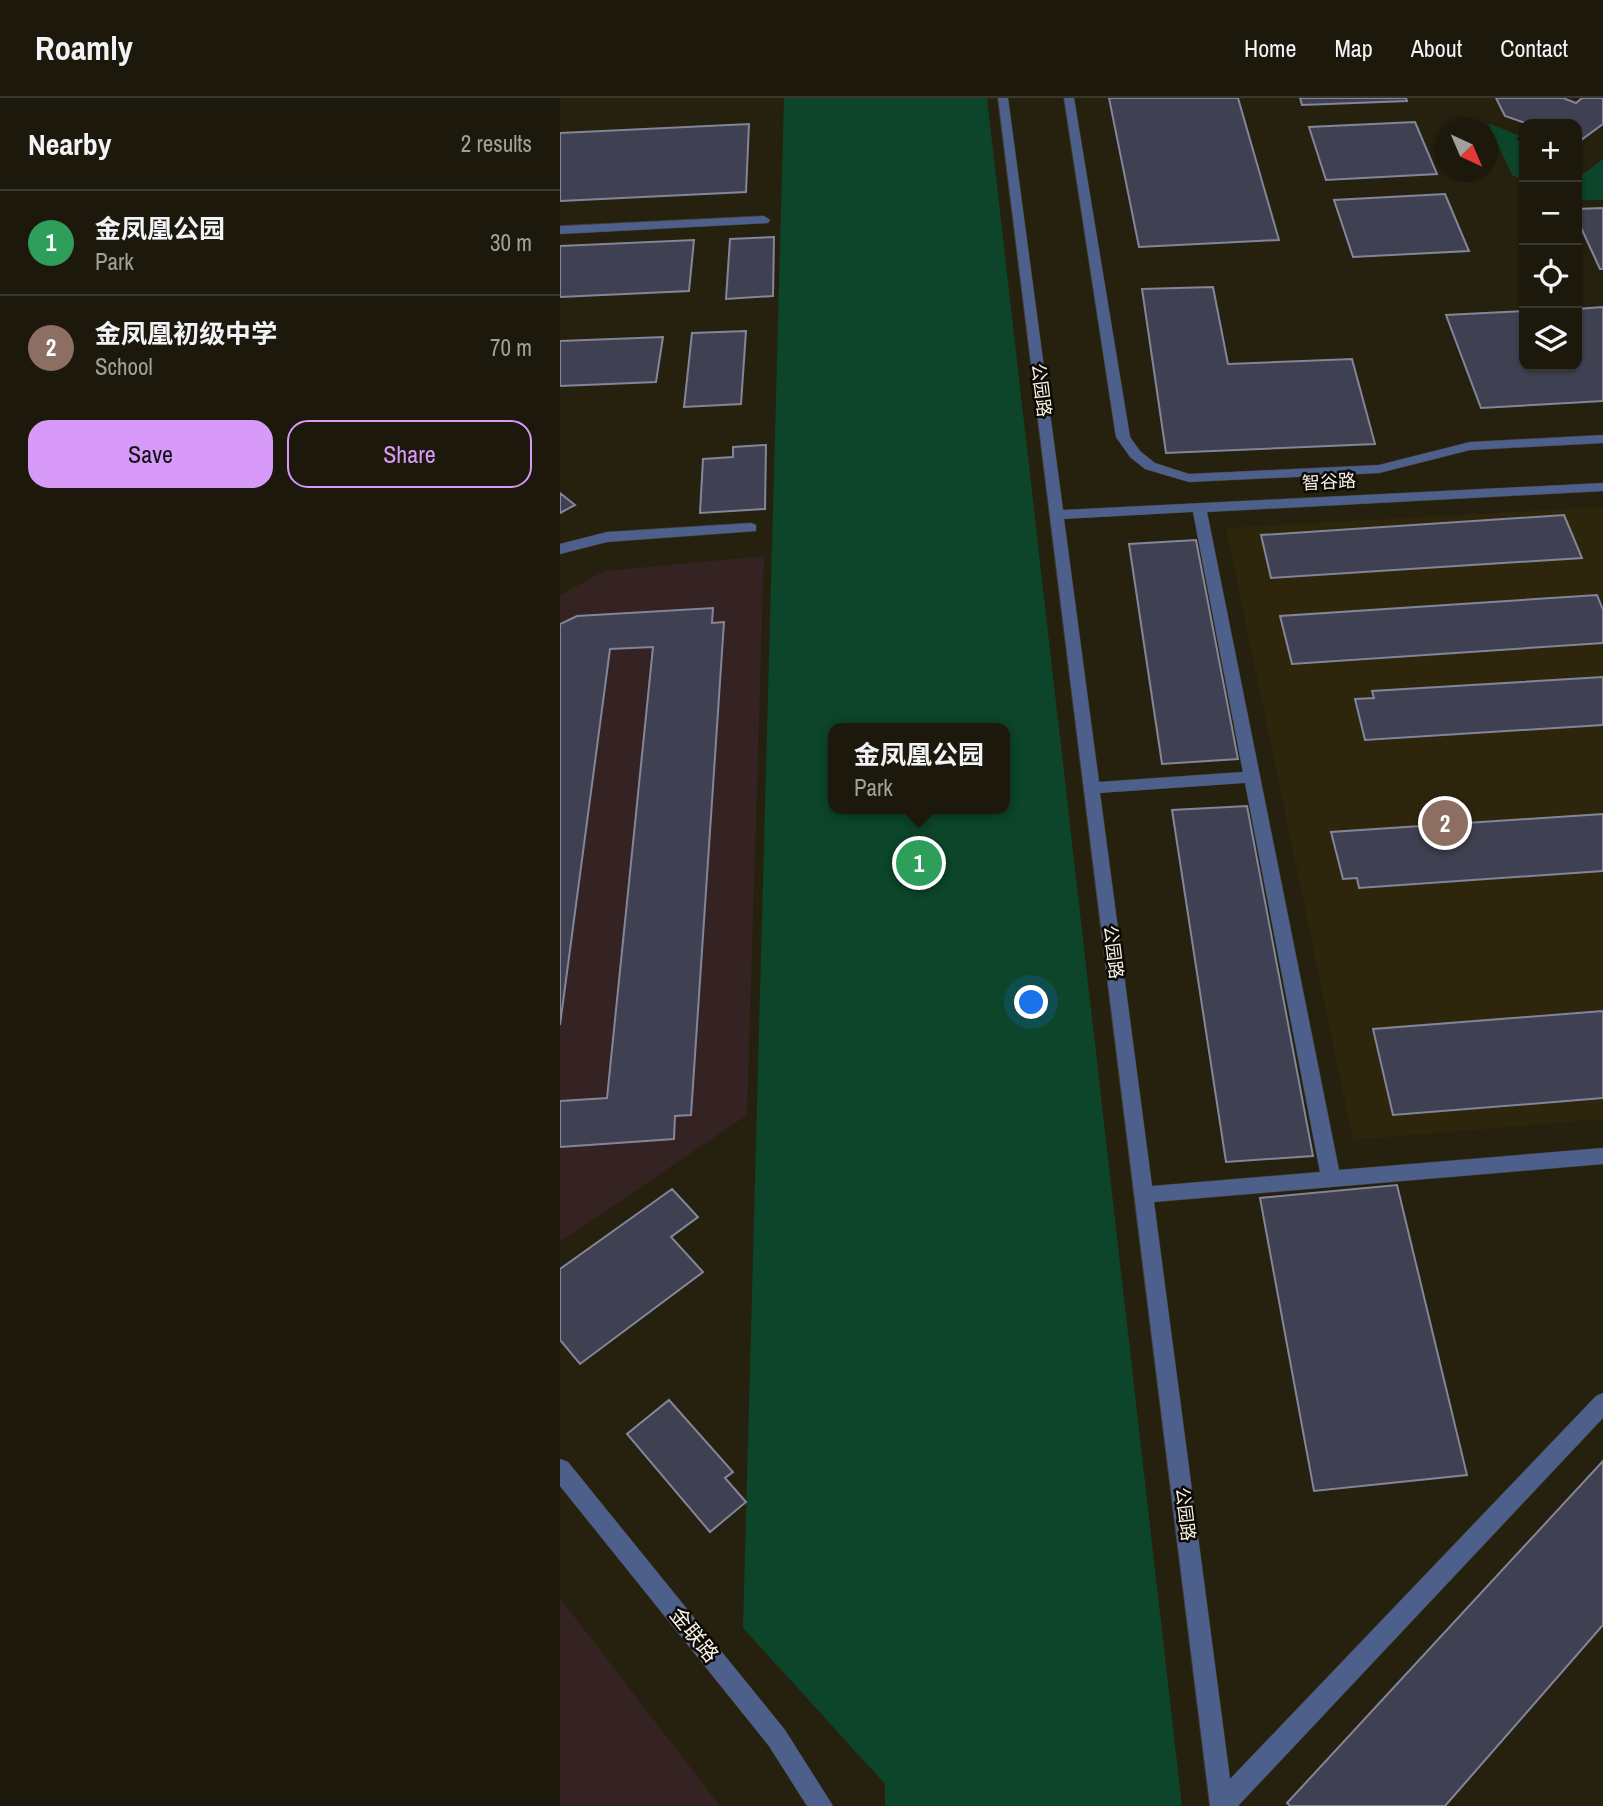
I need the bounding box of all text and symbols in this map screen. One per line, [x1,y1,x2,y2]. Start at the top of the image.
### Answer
text: Roamly [35,26,133,70]
text: Home [1244,32,1296,64]
text: Map [1334,32,1373,64]
text: About [1411,32,1462,64]
text: Contact [1500,32,1568,64]
north arrow [1435,119,1498,182]
map controls [1519,119,1582,371]
button: + [1519,119,1582,182]
text: Nearby [28,124,111,164]
text: 2 results [461,128,532,159]
button: − [1519,182,1582,245]
text: 金凤凰公园 [95,211,225,246]
text: 1 [46,227,56,258]
text: 30 m [490,227,532,258]
button: locate [1519,245,1582,308]
text: Park [95,246,134,277]
button: layers [1519,308,1582,371]
text: 金凤凰初级中学 [95,316,277,351]
text: 2 [46,332,56,363]
text: 70 m [490,332,532,363]
text: School [95,351,153,382]
street label: 公园路 [1026,362,1057,418]
button: Save [28,420,273,488]
button: Share [287,420,532,488]
street label: 智谷路 [1301,468,1357,495]
popup [828,723,1010,814]
text: 金凤凰公园 [854,737,984,772]
text: Park [854,772,893,803]
pin: 2 [1422,797,1468,849]
pin: 1 [896,837,942,889]
street label: 公园路 [1098,924,1129,980]
your location [1014,985,1048,1019]
street label: 公园路 [1170,1486,1201,1542]
street label: 金联路 [663,1601,725,1668]

